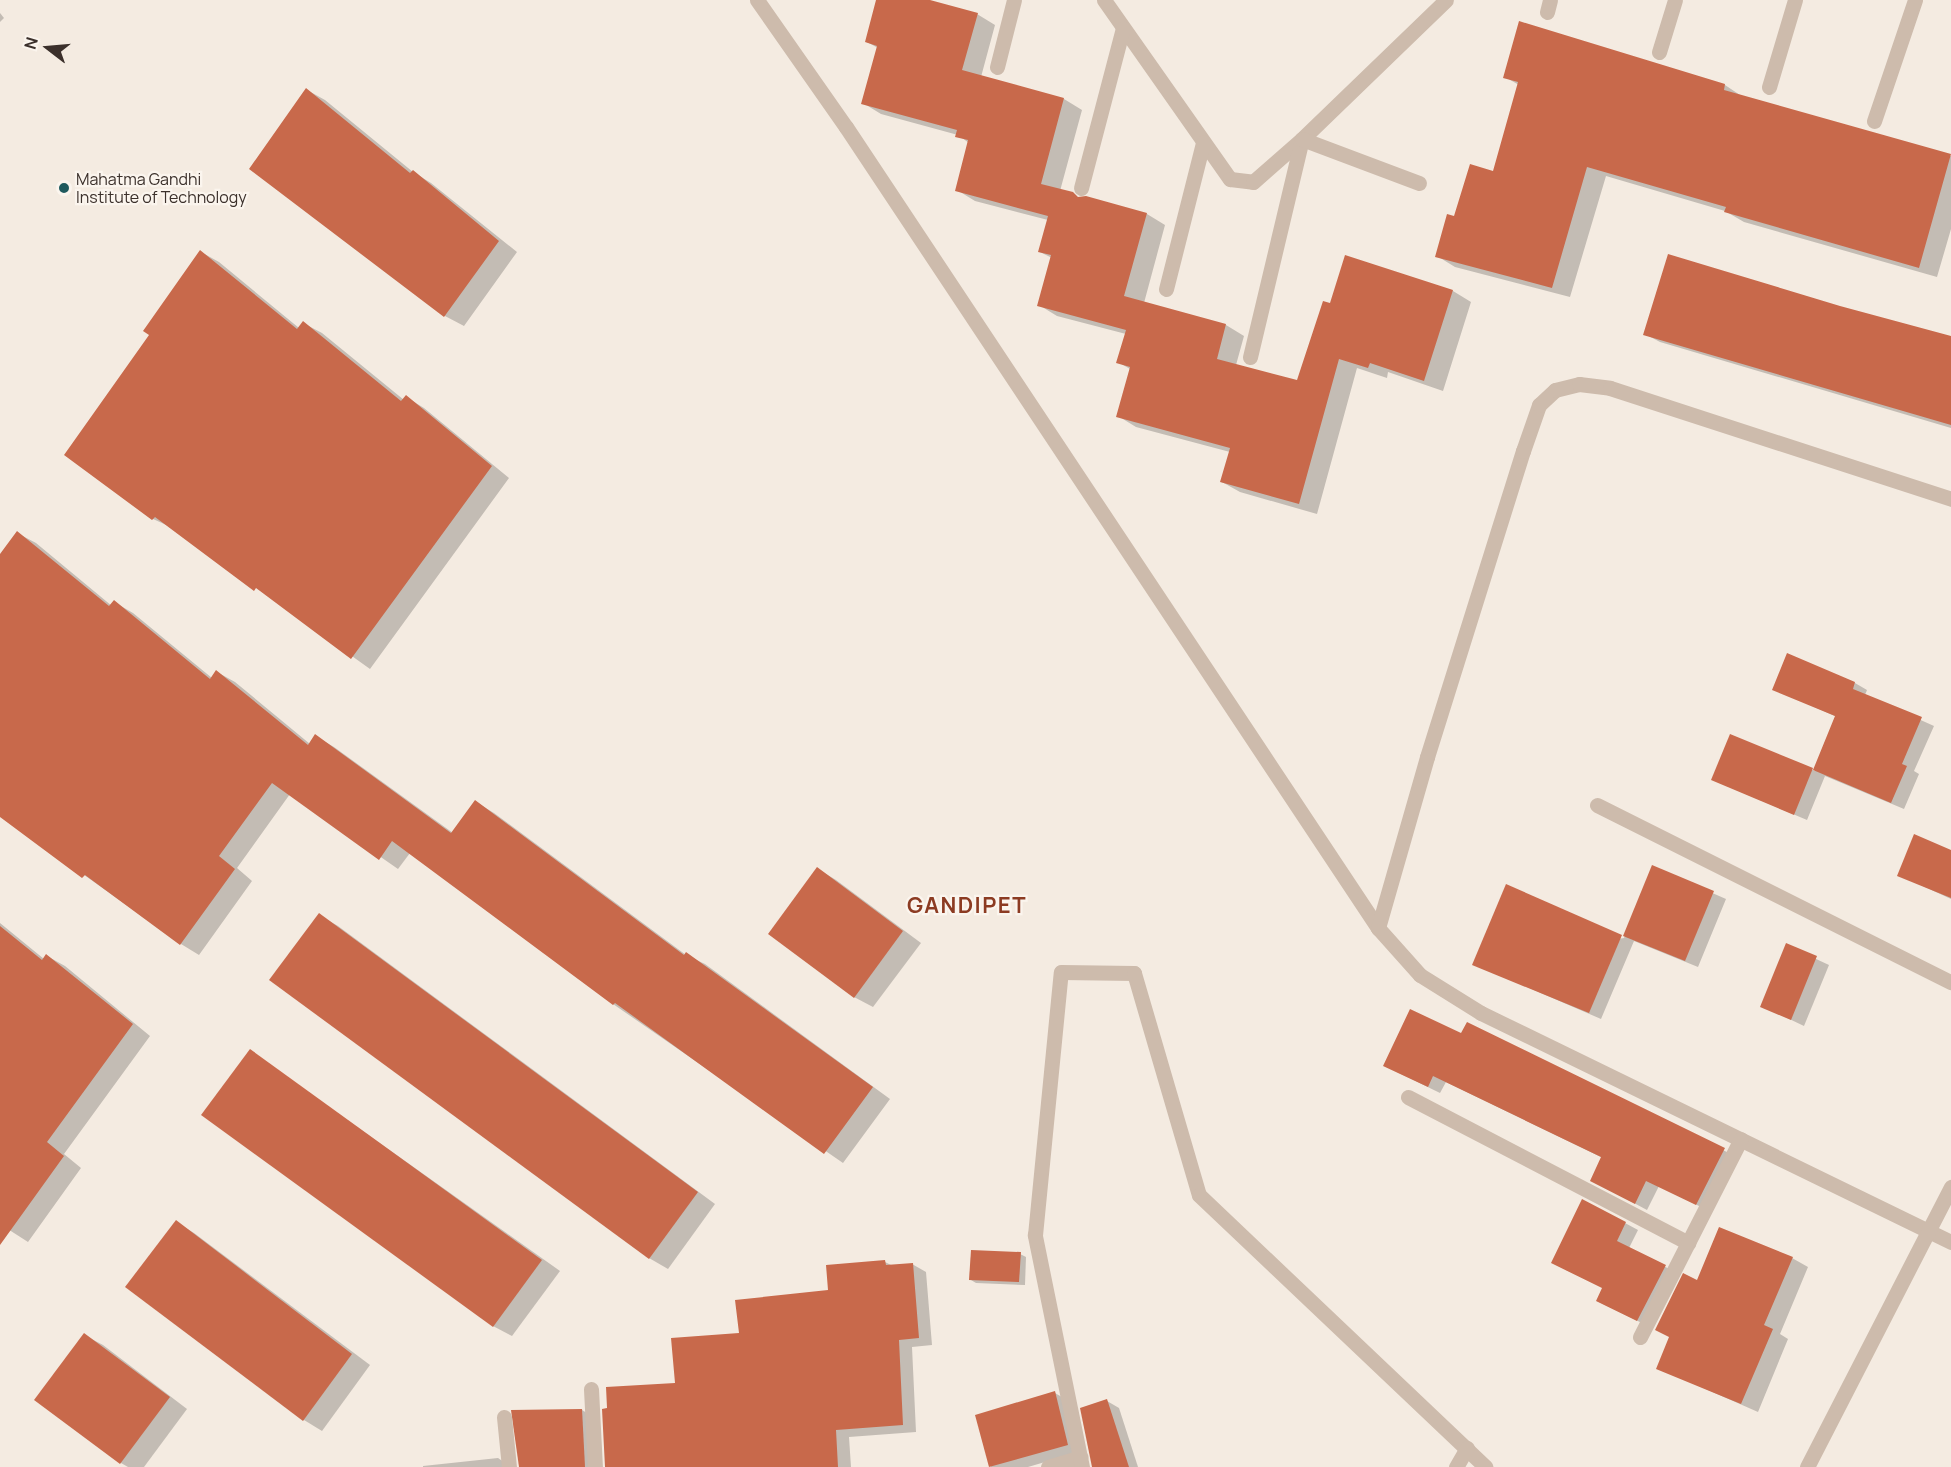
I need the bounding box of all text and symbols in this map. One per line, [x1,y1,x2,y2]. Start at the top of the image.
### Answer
north arrow [18,18,78,78]
text: N [19,34,43,52]
place label: Mahatma Gandhi Institute of Technology [76,169,247,207]
marker: Mahatma Gandhi Institute of Technology [57,181,71,195]
district label: GANDIPET [907,893,1027,919]

